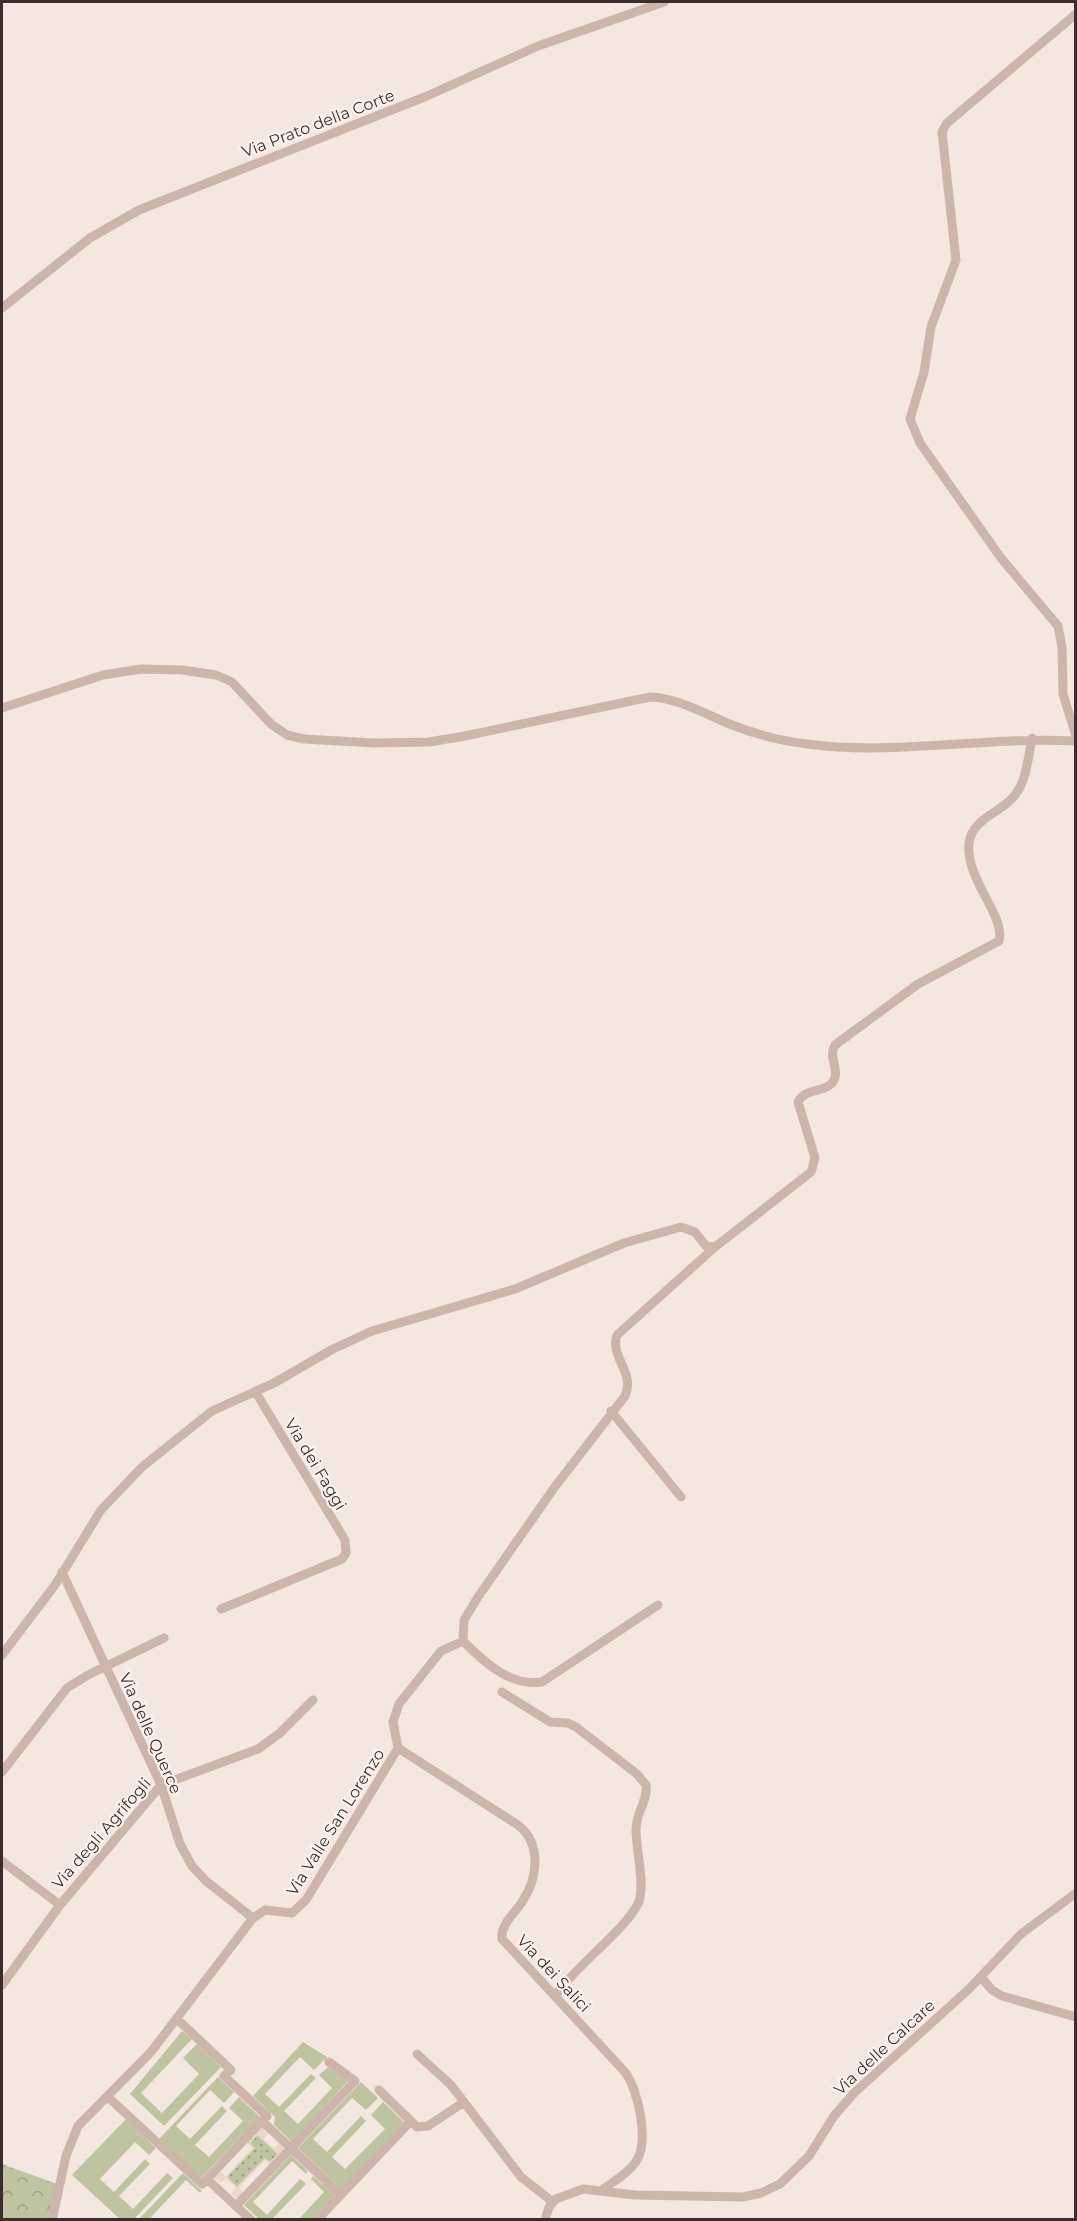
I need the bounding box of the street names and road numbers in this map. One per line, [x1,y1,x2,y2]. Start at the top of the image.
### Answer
street label: Via Prato della Corte [239,86,397,161]
street label: Via dei Faggi [281,1415,350,1513]
street label: Via delle Querce [115,1670,186,1797]
street label: Via Valle San Lorenzo [282,1745,388,1899]
street label: Via degli Agrifogli [48,1774,155,1893]
street label: Via dei Salici [513,1931,594,2016]
street label: Via delle Calcare [830,1996,939,2099]

